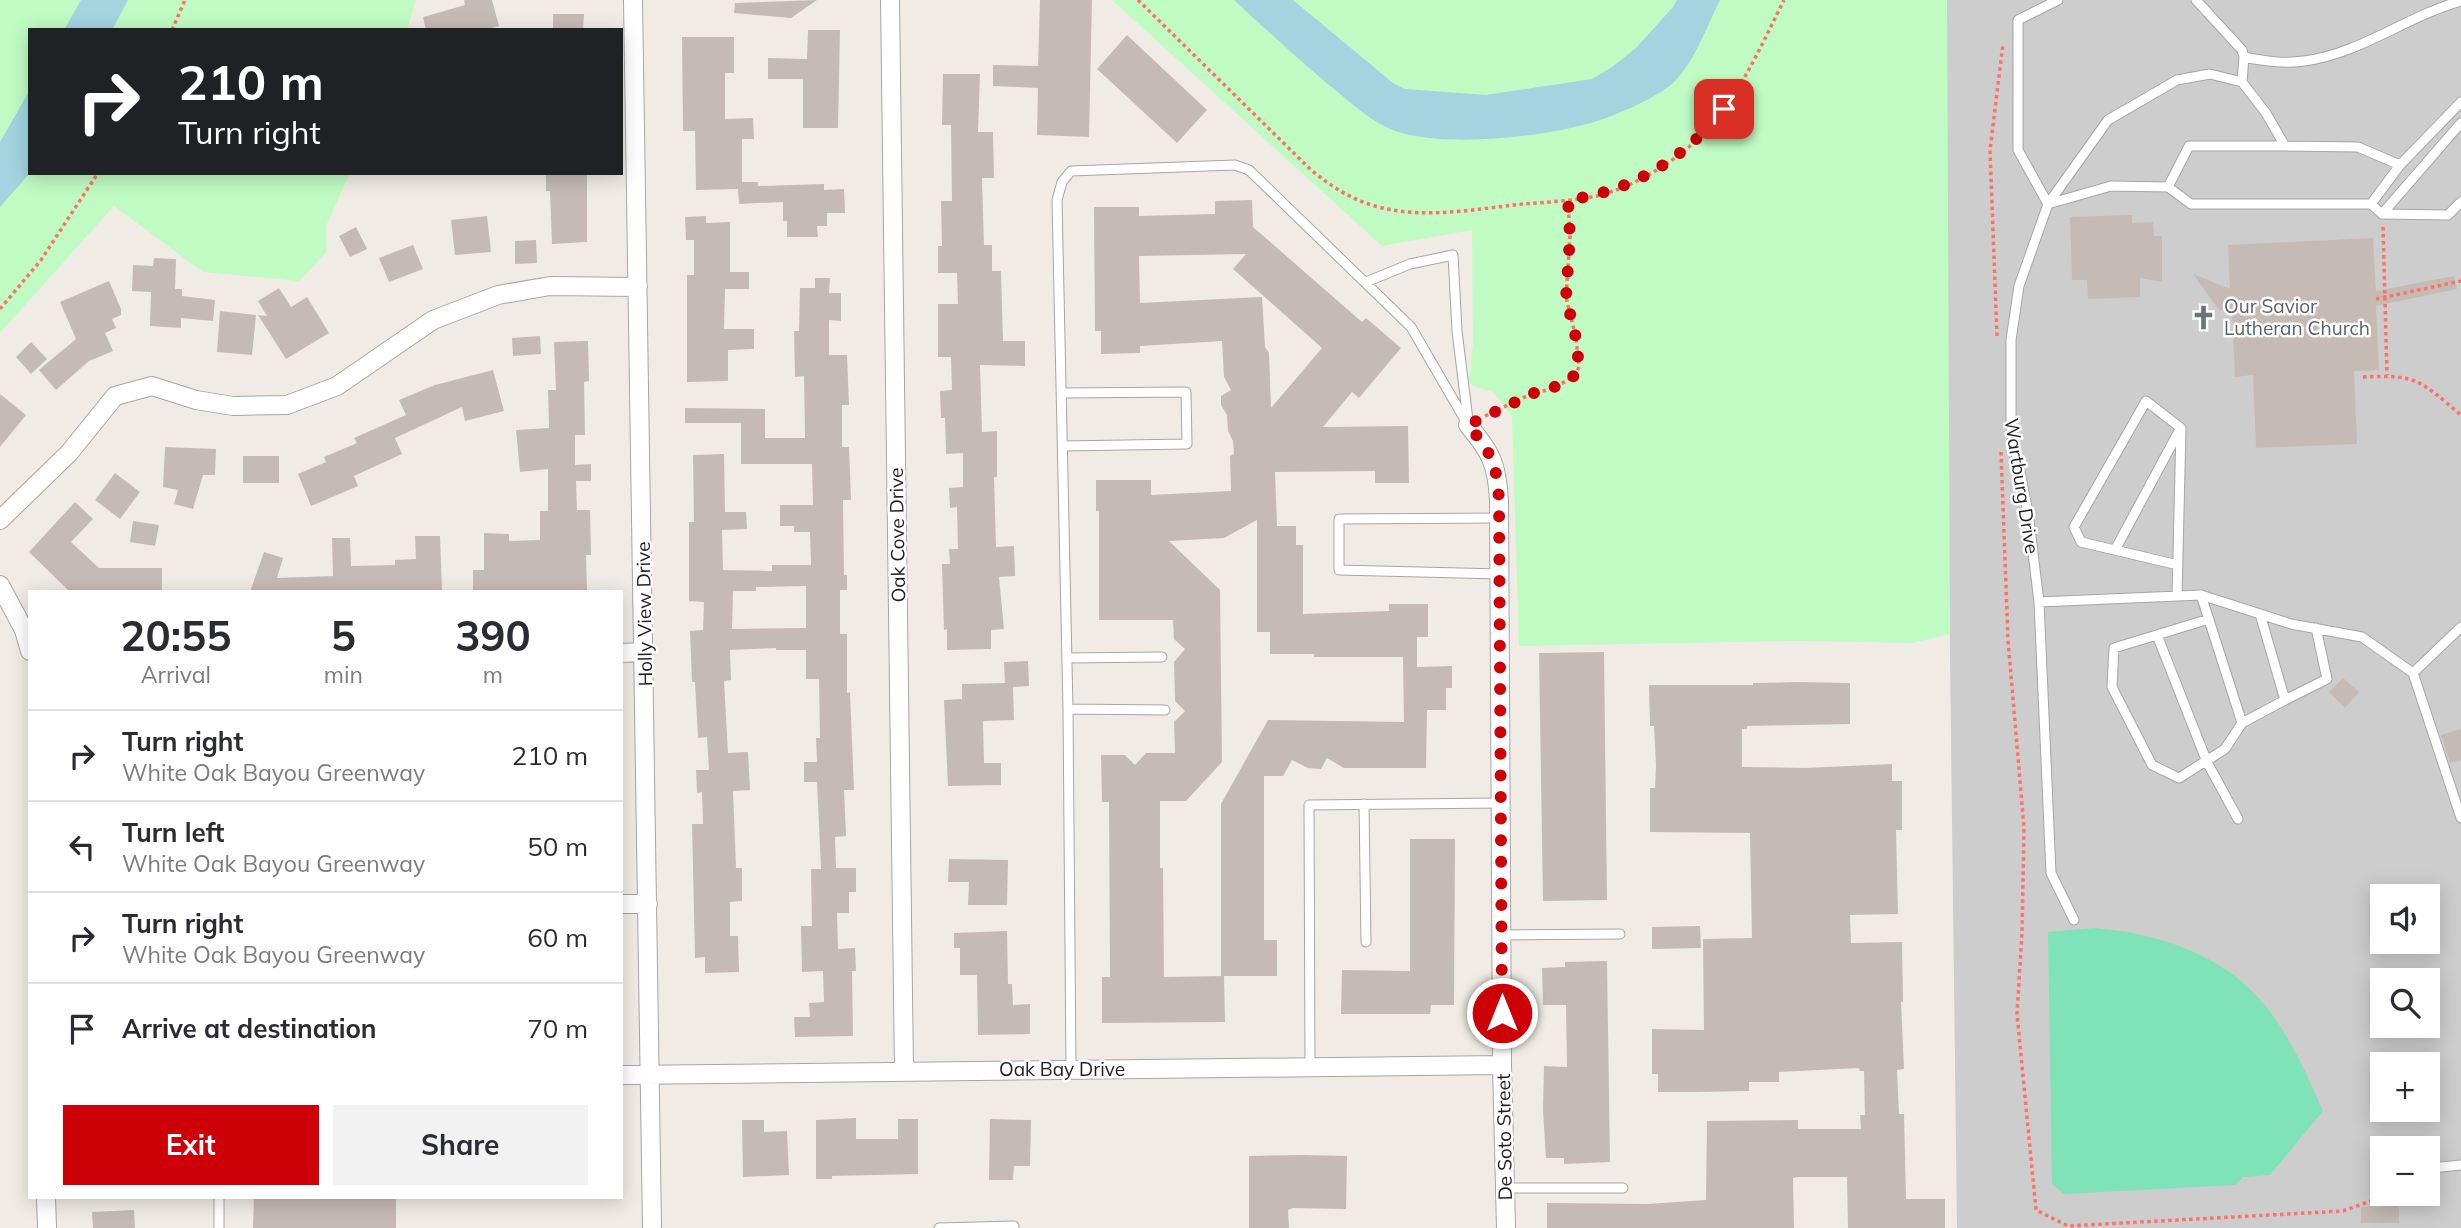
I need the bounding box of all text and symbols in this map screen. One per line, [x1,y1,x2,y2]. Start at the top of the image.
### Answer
text: 210 m [178,51,324,112]
icon: right [63,56,154,147]
pin [1694,79,1754,139]
icon: arrive [1705,90,1743,128]
text: Turn right [178,112,321,152]
place label: Our Savior Lutheran Church [2224,294,2370,340]
church icon: Our Savior Lutheran Church [2190,303,2218,331]
street label: Wartburg Drive [1999,416,2045,556]
street label: Oak Cove Drive [884,467,910,603]
street label: Holly View Drive [631,541,657,687]
text: 20:55 [120,609,231,662]
text: 5 [331,609,356,662]
text: 390 [455,609,531,662]
text: Arrival [141,660,211,689]
text: min [324,660,363,689]
text: m [483,660,503,689]
text: Turn right [122,725,243,758]
icon: right [63,737,101,775]
text: 210 m [512,739,588,772]
text: White Oak Bayou Greenway [122,758,425,787]
text: Turn left [122,816,224,849]
icon: left [63,828,101,866]
text: 50 m [527,830,588,863]
text: White Oak Bayou Greenway [122,849,425,878]
map controls [2370,884,2440,1206]
button: sound [2370,884,2440,954]
text: Turn right [122,907,243,940]
icon: right [63,919,101,957]
text: 60 m [527,921,588,954]
text: White Oak Bayou Greenway [122,940,425,969]
button: search [2370,968,2440,1038]
position arrow [1465,976,1539,1050]
icon: arrive [63,1010,101,1048]
text: Arrive at destination [122,1012,377,1045]
text: 70 m [527,1012,588,1045]
button: + [2370,1052,2440,1122]
street label: Oak Bay Drive [999,1057,1125,1081]
street label: De Soto Street [1491,1073,1517,1201]
button: Exit [63,1105,319,1185]
button: Share [333,1105,588,1185]
button: − [2370,1136,2440,1206]

